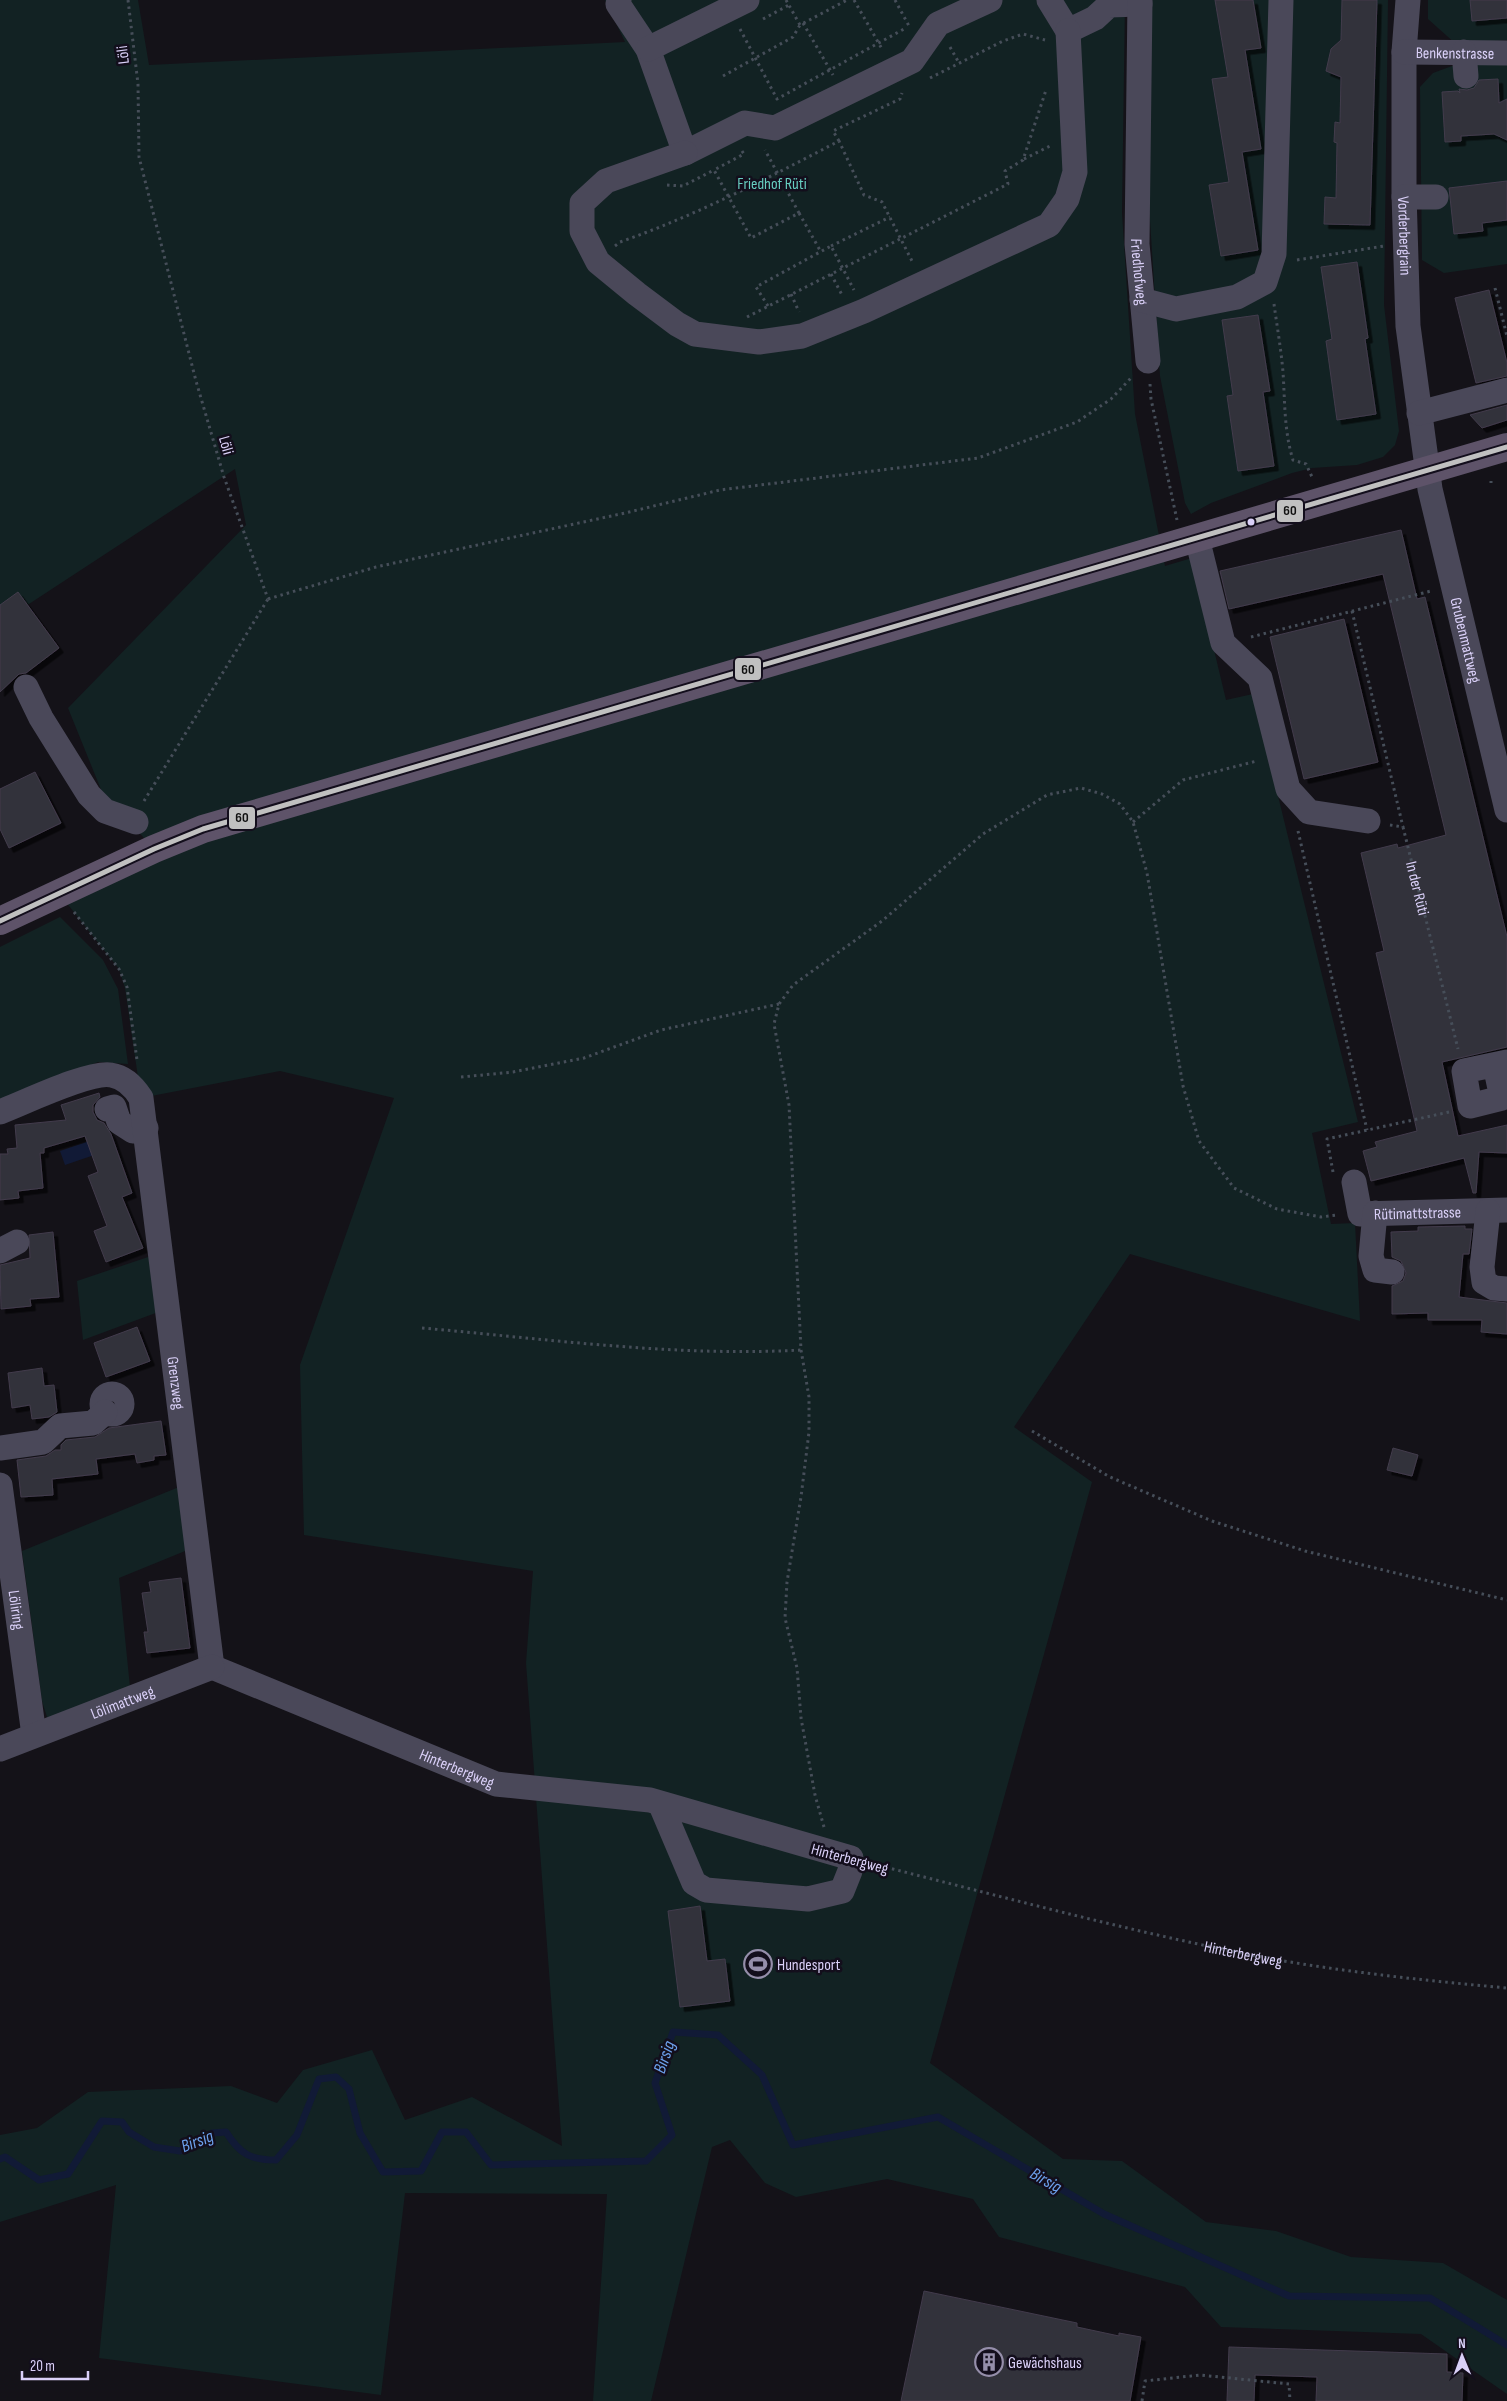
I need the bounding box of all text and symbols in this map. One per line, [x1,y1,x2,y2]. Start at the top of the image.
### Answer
street label: Löli [113,44,134,65]
street label: Benkenstrasse [1416,44,1494,64]
park label: Friedhof Rüti [737,175,807,194]
street label: Vorderbergrain [1393,196,1414,276]
street label: Friedhofweg [1126,239,1151,306]
street label: Löli [214,434,237,457]
line badge: 60 [1276,499,1304,523]
text: 60 [1283,502,1297,519]
unlabelled marker [1246,517,1256,527]
street label: Grubenmattweg [1445,596,1484,685]
line badge: 60 [734,657,762,681]
text: 60 [741,661,755,678]
line badge: 60 [228,806,256,830]
text: 60 [235,809,249,826]
street label: In der Rüti [1401,859,1432,917]
street label: Rütimattstrasse [1374,1203,1461,1225]
street label: Grenzweg [162,1356,188,1411]
street label: Löliring [3,1589,28,1631]
street label: Lölimattweg [88,1682,157,1724]
street label: Hinterbergweg [416,1745,497,1793]
street label: Hinterbergweg [809,1840,890,1879]
street label: Hinterbergweg [1202,1938,1284,1972]
sports icon: Hundesport [743,1949,773,1979]
place label: Hundesport [777,1956,841,1975]
water label: Birsig [649,2038,680,2076]
water label: Birsig [178,2126,217,2157]
water label: Birsig [1026,2163,1066,2198]
north arrow [1437,2331,1487,2381]
text: N [1458,2335,1466,2352]
building icon: Gewächshaus [974,2347,1004,2377]
scale bar [22,2348,89,2380]
place label: Gewächshaus [1008,2354,1082,2373]
text: 20 m [30,2357,55,2376]

